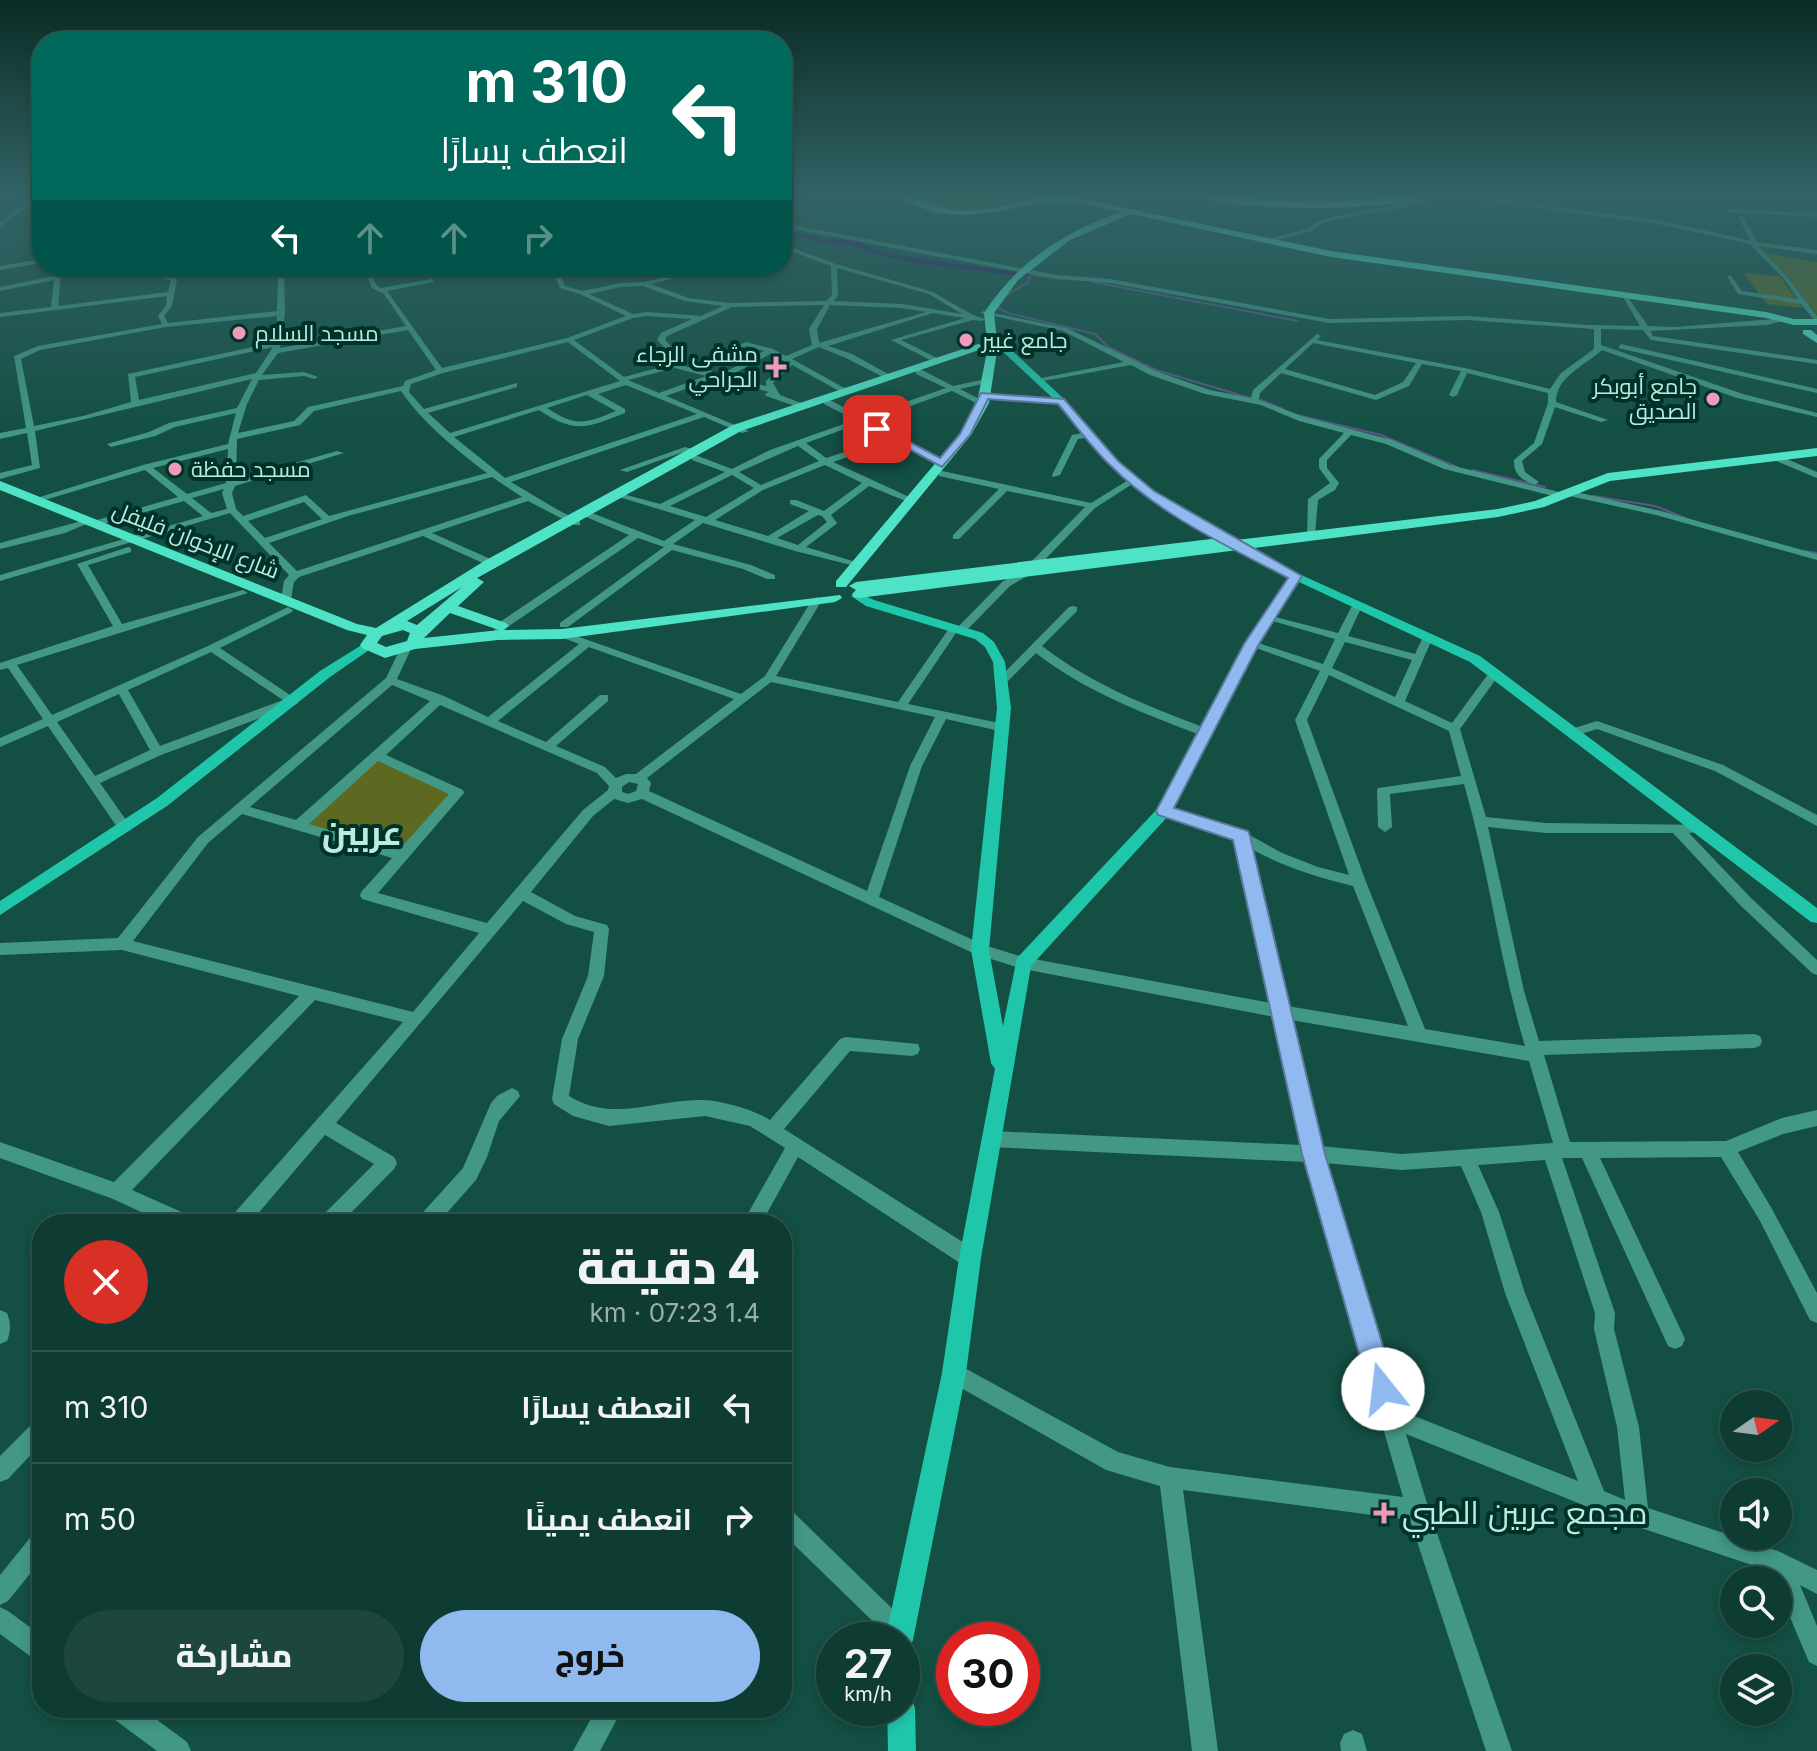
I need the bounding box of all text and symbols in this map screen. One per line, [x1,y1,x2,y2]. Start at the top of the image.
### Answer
text: 310 m [466,48,628,116]
icon: left [656,64,760,168]
text: انعطف يسارًا [440,128,628,172]
icon: left [264,216,308,260]
icon: ahead [348,216,392,260]
icon: ahead [432,216,476,260]
icon: right [516,216,560,260]
place label: مسجد السلام [255,320,379,349]
marker: مسجد السلام [230,324,248,342]
place label: جامع غبير [980,327,1067,355]
marker: جامع غبير [957,331,975,349]
place label: مشفى الرجاء الجراحي [636,341,758,396]
marker: مشفى الرجاء الجراحي [765,356,787,378]
place label: جامع أبوبكر الصديق [1591,373,1697,425]
marker: جامع أبوبكر الصديق [1704,390,1722,408]
pin [843,395,911,463]
icon: arrive [855,407,899,451]
place label: مسجد حفظة [191,456,311,482]
marker: مسجد حفظة [166,460,184,478]
street label: شارع الإخوان فليفل [108,496,283,586]
district label: عربين [322,812,402,853]
text: 4 دقيقة [577,1237,760,1296]
button: close [64,1240,148,1324]
text: 1.4 km · 07:23 [590,1297,760,1328]
position arrow [1341,1347,1425,1431]
icon: left [716,1385,760,1429]
text: 310 m [64,1389,148,1425]
text: انعطف يسارًا [521,1389,692,1425]
north arrow [1720,1390,1792,1462]
map controls [1720,1390,1792,1726]
button: sound [1720,1478,1792,1550]
place label: مجمع عربين الطبي [1402,1493,1647,1538]
icon: right [716,1497,760,1541]
text: 50 m [64,1501,136,1537]
text: انعطف يمينًا [525,1501,692,1537]
marker: مجمع عربين الطبي [1373,1502,1395,1524]
button: search [1720,1566,1792,1638]
button: مشاركة [64,1610,404,1702]
button: خروج [420,1610,760,1702]
speed limit sign: 30 [936,1622,1040,1726]
text: 27 [844,1639,892,1688]
button: layers [1720,1654,1792,1726]
text: km/h [844,1682,892,1706]

